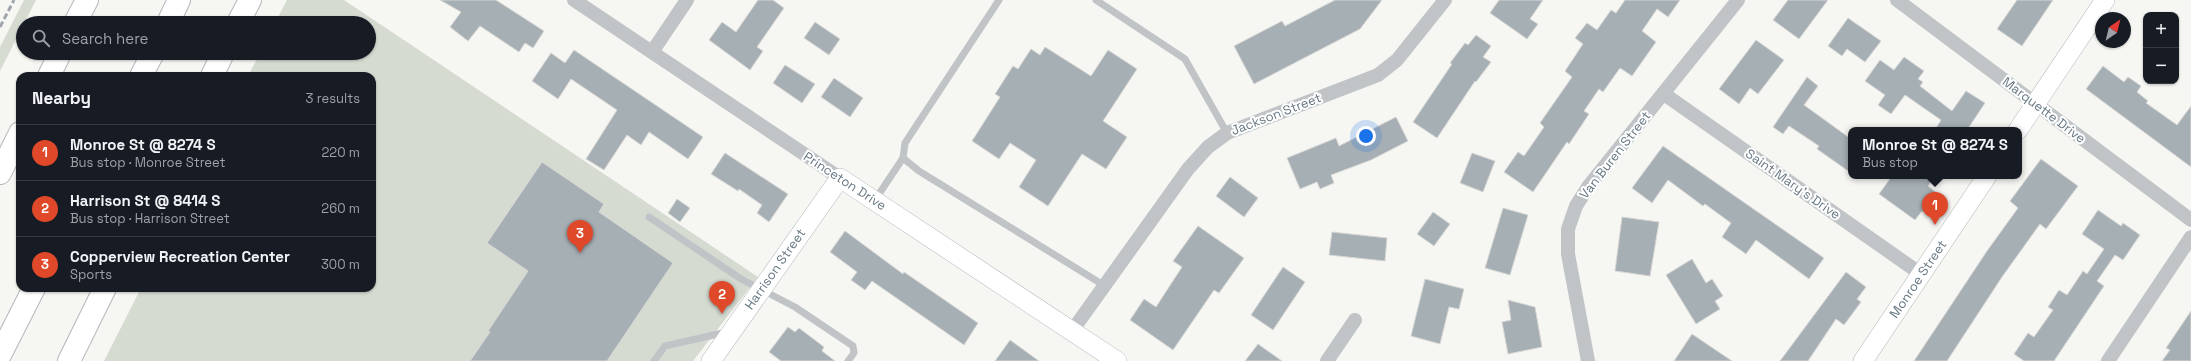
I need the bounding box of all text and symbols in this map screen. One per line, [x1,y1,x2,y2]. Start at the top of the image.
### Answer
north arrow [2095,12,2131,48]
map controls [2143,12,2179,84]
button: + [2143,12,2179,48]
search box [16,16,376,60]
icon: search [30,27,52,49]
text: Search here [62,29,148,48]
button: − [2143,48,2179,84]
street label: Marquette Drive [1999,73,2089,147]
text: Nearby [32,87,91,109]
street label: Jackson Street [1229,89,1324,139]
text: 3 results [306,90,360,107]
street label: Van Buren Street [1576,108,1654,202]
your location [1356,126,1376,146]
popup [1848,127,2022,179]
text: Monroe St @ 8274 S [70,135,216,154]
text: Monroe St @ 8274 S [1862,135,2008,154]
text: 1 [42,144,48,161]
text: 220 m [321,144,360,161]
street label: Saint Mary's Drive [1742,145,1844,223]
street label: Princeton Drive [800,148,890,214]
text: Bus stop · Monroe Street [70,154,225,171]
text: Bus stop [1862,154,1918,171]
text: Harrison St @ 8414 S [70,191,220,210]
pin: 1 [1922,192,1948,225]
text: 2 [41,200,49,217]
text: 260 m [321,200,360,217]
text: Bus stop · Harrison Street [70,210,230,227]
pin: 3 [567,220,593,253]
street label: Harrison Street [741,225,809,313]
street label: Monroe Street [1886,237,1950,321]
text: Copperview Recreation Center [70,247,290,266]
text: 3 [41,256,49,273]
text: 300 m [321,256,360,273]
text: Sports [70,266,112,283]
pin: 2 [709,281,735,314]

